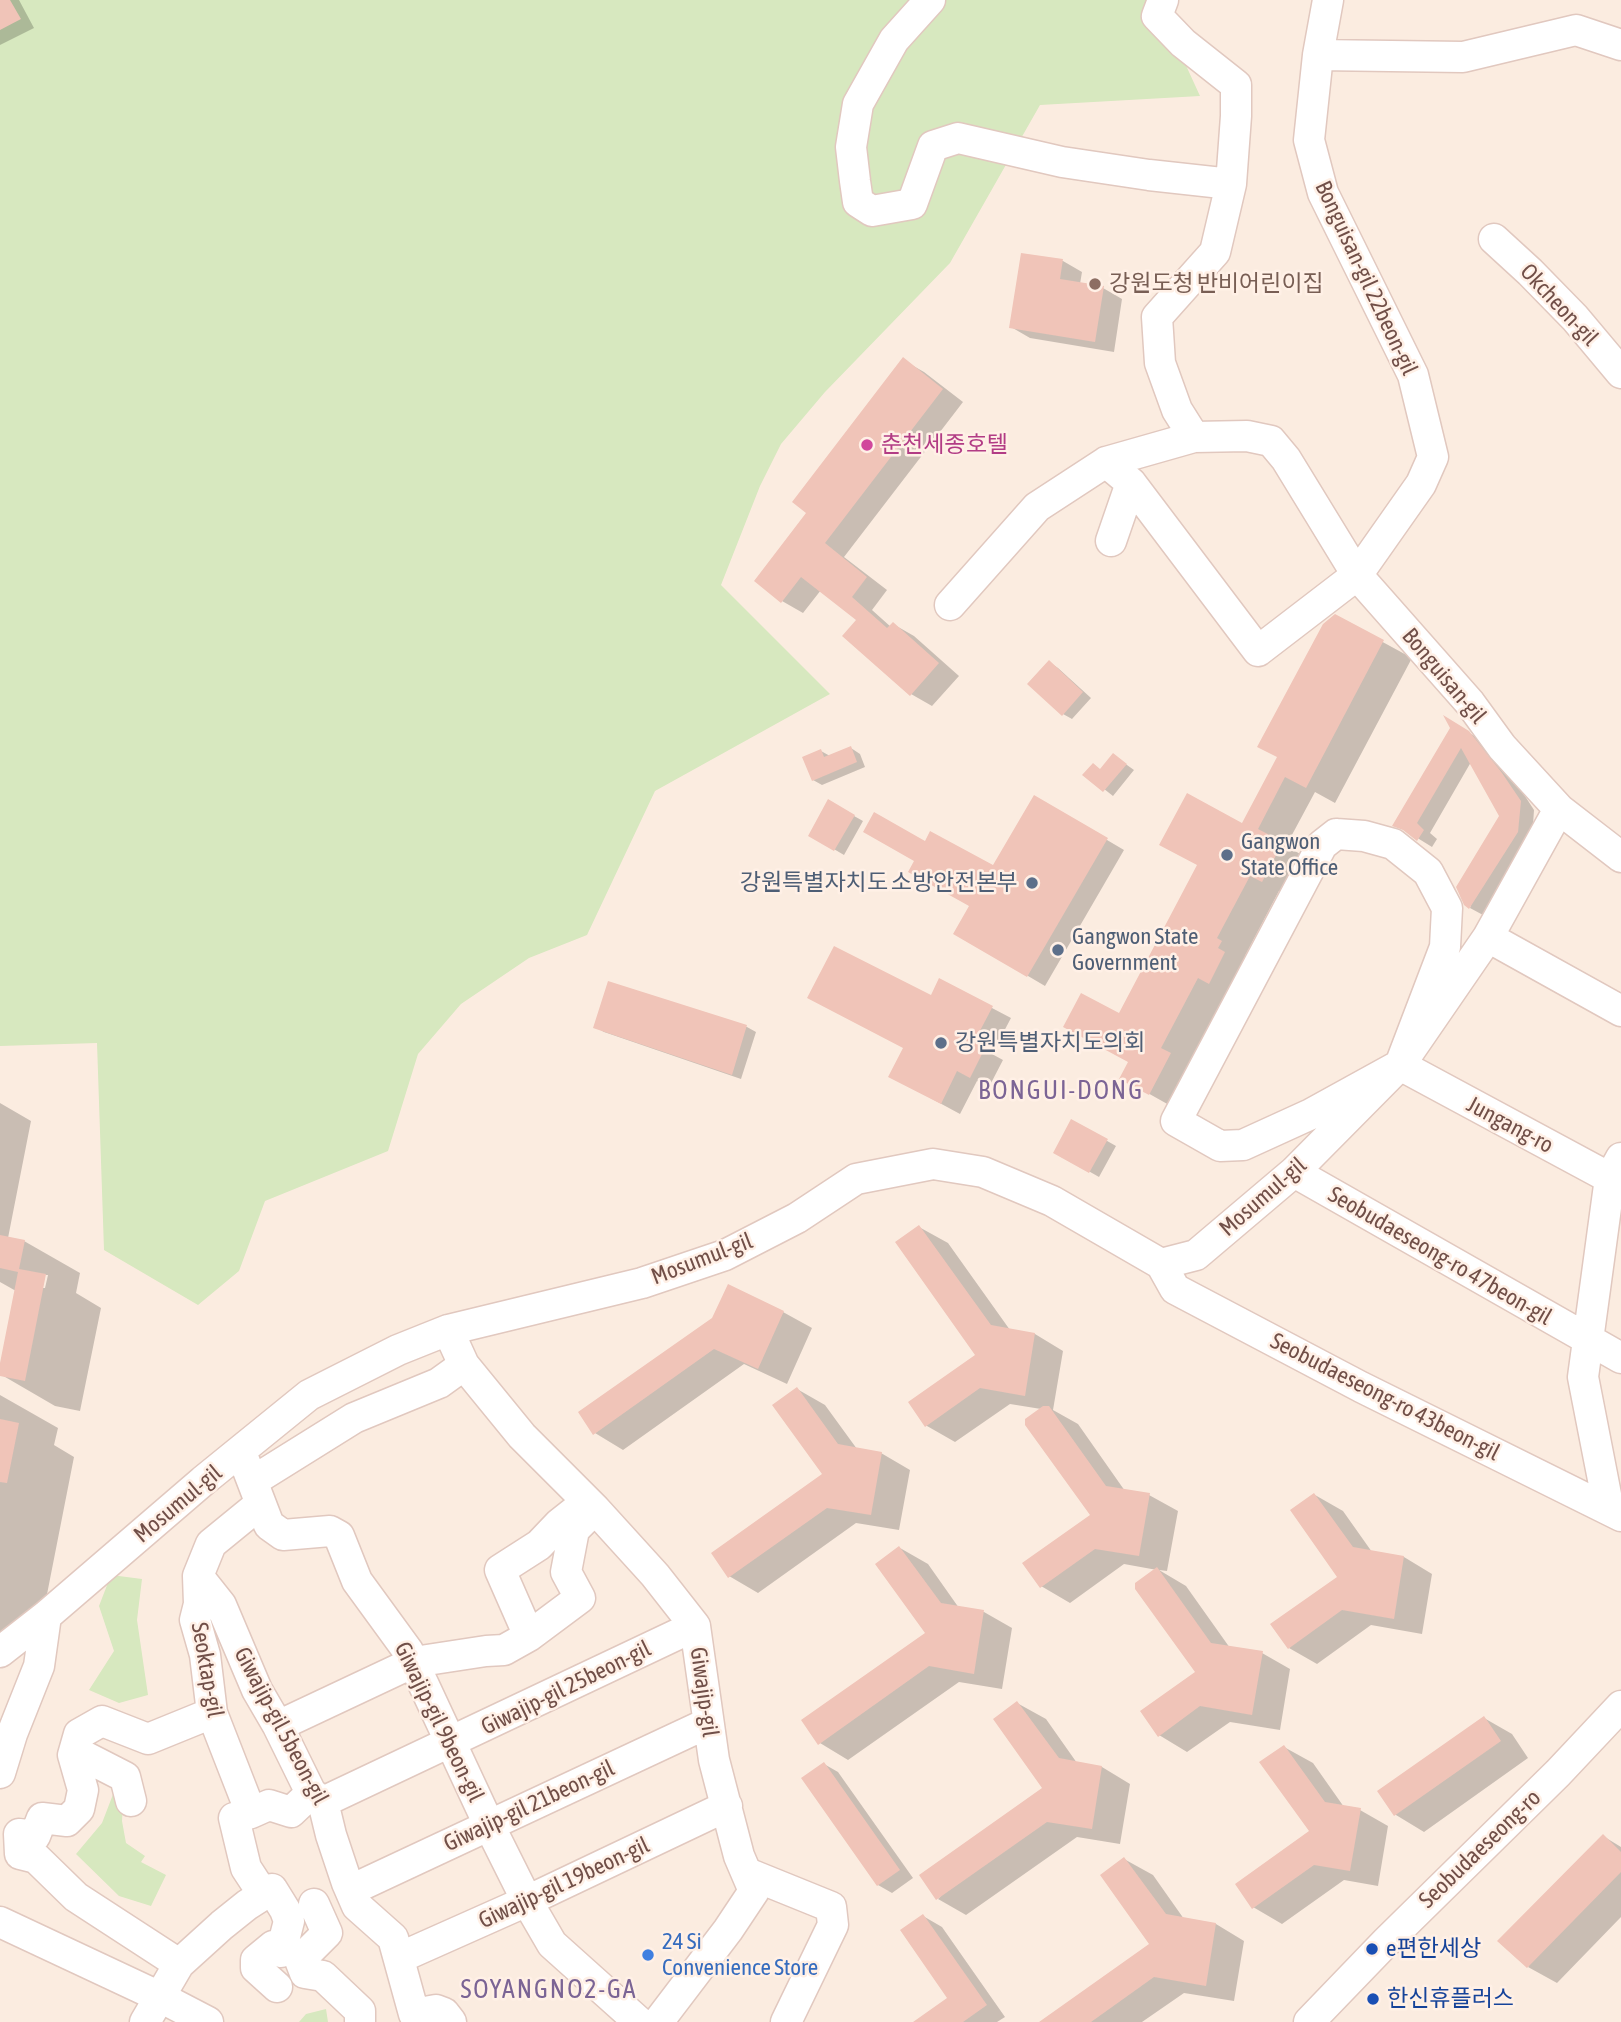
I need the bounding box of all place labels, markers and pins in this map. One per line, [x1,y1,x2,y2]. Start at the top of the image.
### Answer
place label: 강원도청 반비어린이집 [1109,270,1324,298]
marker: 강원도청 반비어린이집 [1087,276,1103,292]
place label: 춘천세종호텔 [881,431,1008,459]
marker: 춘천세종호텔 [859,437,875,453]
place label: Gangwon State Office [1241,828,1338,882]
marker: Gangwon State Office [1219,847,1235,863]
place label: 강원특별자치도 소방안전본부 [740,869,1018,897]
marker: 강원특별자치도 소방안전본부 [1024,875,1040,891]
place label: Gangwon State Government [1072,923,1198,977]
marker: Gangwon State Government [1050,942,1066,958]
place label: 강원특별자치도의회 [955,1029,1145,1057]
marker: 강원특별자치도의회 [933,1035,949,1051]
place label: 24 Si Convenience Store [662,1928,818,1982]
place label: e편한세상 [1386,1935,1481,1963]
marker: e편한세상 [1364,1941,1380,1957]
marker: 24 Si Convenience Store [640,1947,656,1963]
place label: 한신휴플러스 [1387,1985,1514,2013]
marker: 한신휴플러스 [1365,1991,1381,2007]

